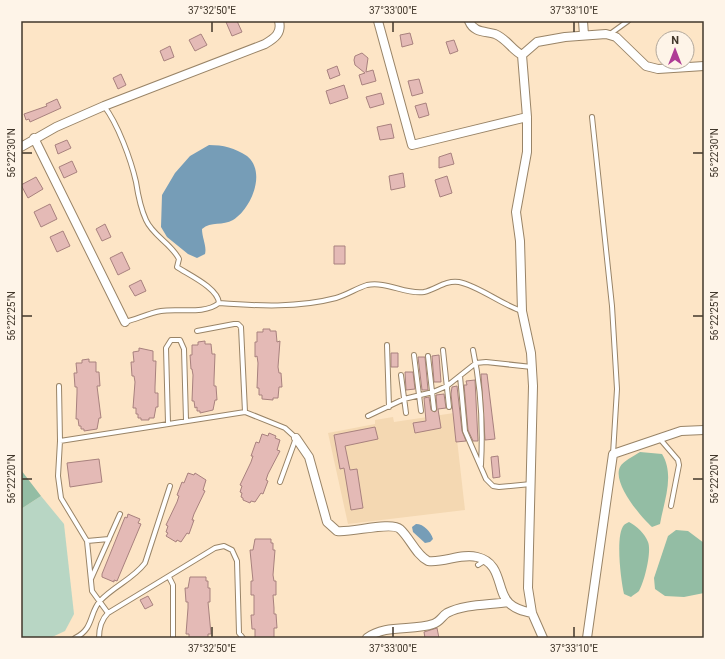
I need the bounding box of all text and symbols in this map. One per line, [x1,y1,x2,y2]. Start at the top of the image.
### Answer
text: 37°32'50"E [188,5,236,16]
text: 37°33'00"E [369,5,417,16]
text: 37°33'10"E [550,5,598,16]
north arrow [655,30,695,70]
text: N [671,34,679,47]
text: 56°22'30"N [6,128,17,178]
text: 56°22'30"N [709,128,720,178]
text: 56°22'25"N [6,291,17,341]
text: 56°22'25"N [709,291,720,341]
text: 56°22'20"N [6,454,17,504]
text: 56°22'20"N [709,454,720,504]
text: 37°32'50"E [188,643,236,654]
text: 37°33'00"E [369,643,417,654]
text: 37°33'10"E [550,643,598,654]

